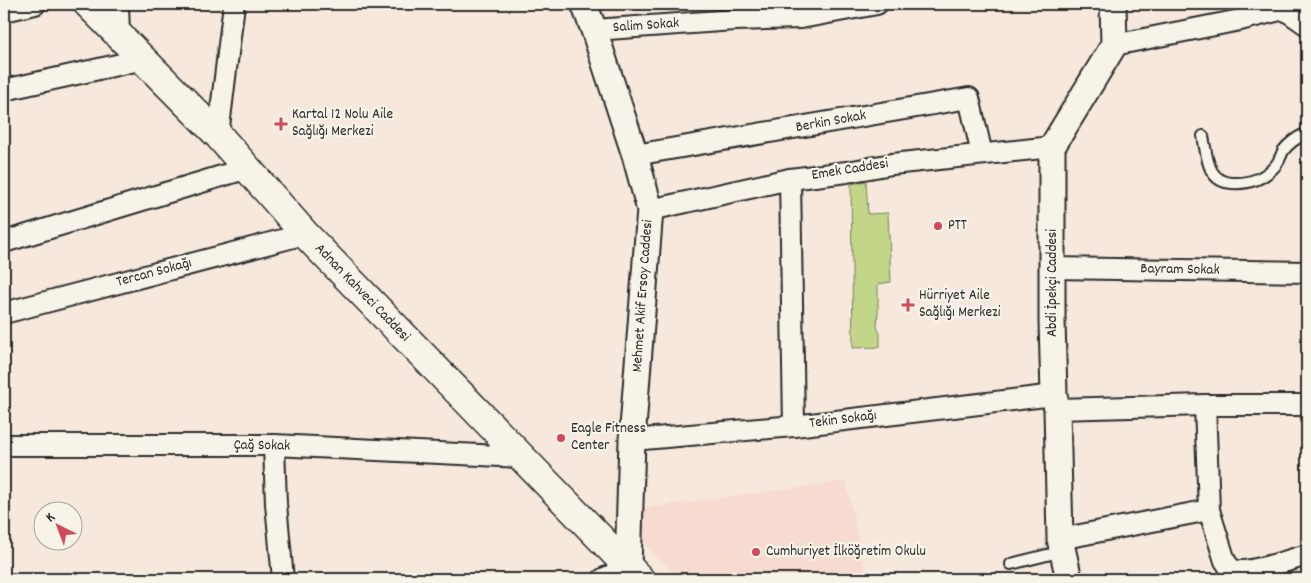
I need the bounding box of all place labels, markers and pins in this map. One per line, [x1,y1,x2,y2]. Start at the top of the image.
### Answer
place label: Kartal 12 Nolu Aile Sağlığı Merkezi [292,104,393,143]
marker: Kartal 12 Nolu Aile Sağlığı Merkezi [274,117,288,131]
place label: PTT [948,215,967,237]
marker: PTT [932,220,944,232]
place label: Hürriyet Aile Sağlığı Merkezi [919,285,1001,324]
marker: Hürriyet Aile Sağlığı Merkezi [901,298,915,312]
place label: Eagle Fitness Center [571,418,646,457]
marker: Eagle Fitness Center [555,432,567,444]
place label: Cumhuriyet İlköğretim Okulu [766,541,926,563]
marker: Cumhuriyet İlköğretim Okulu [750,546,762,558]

